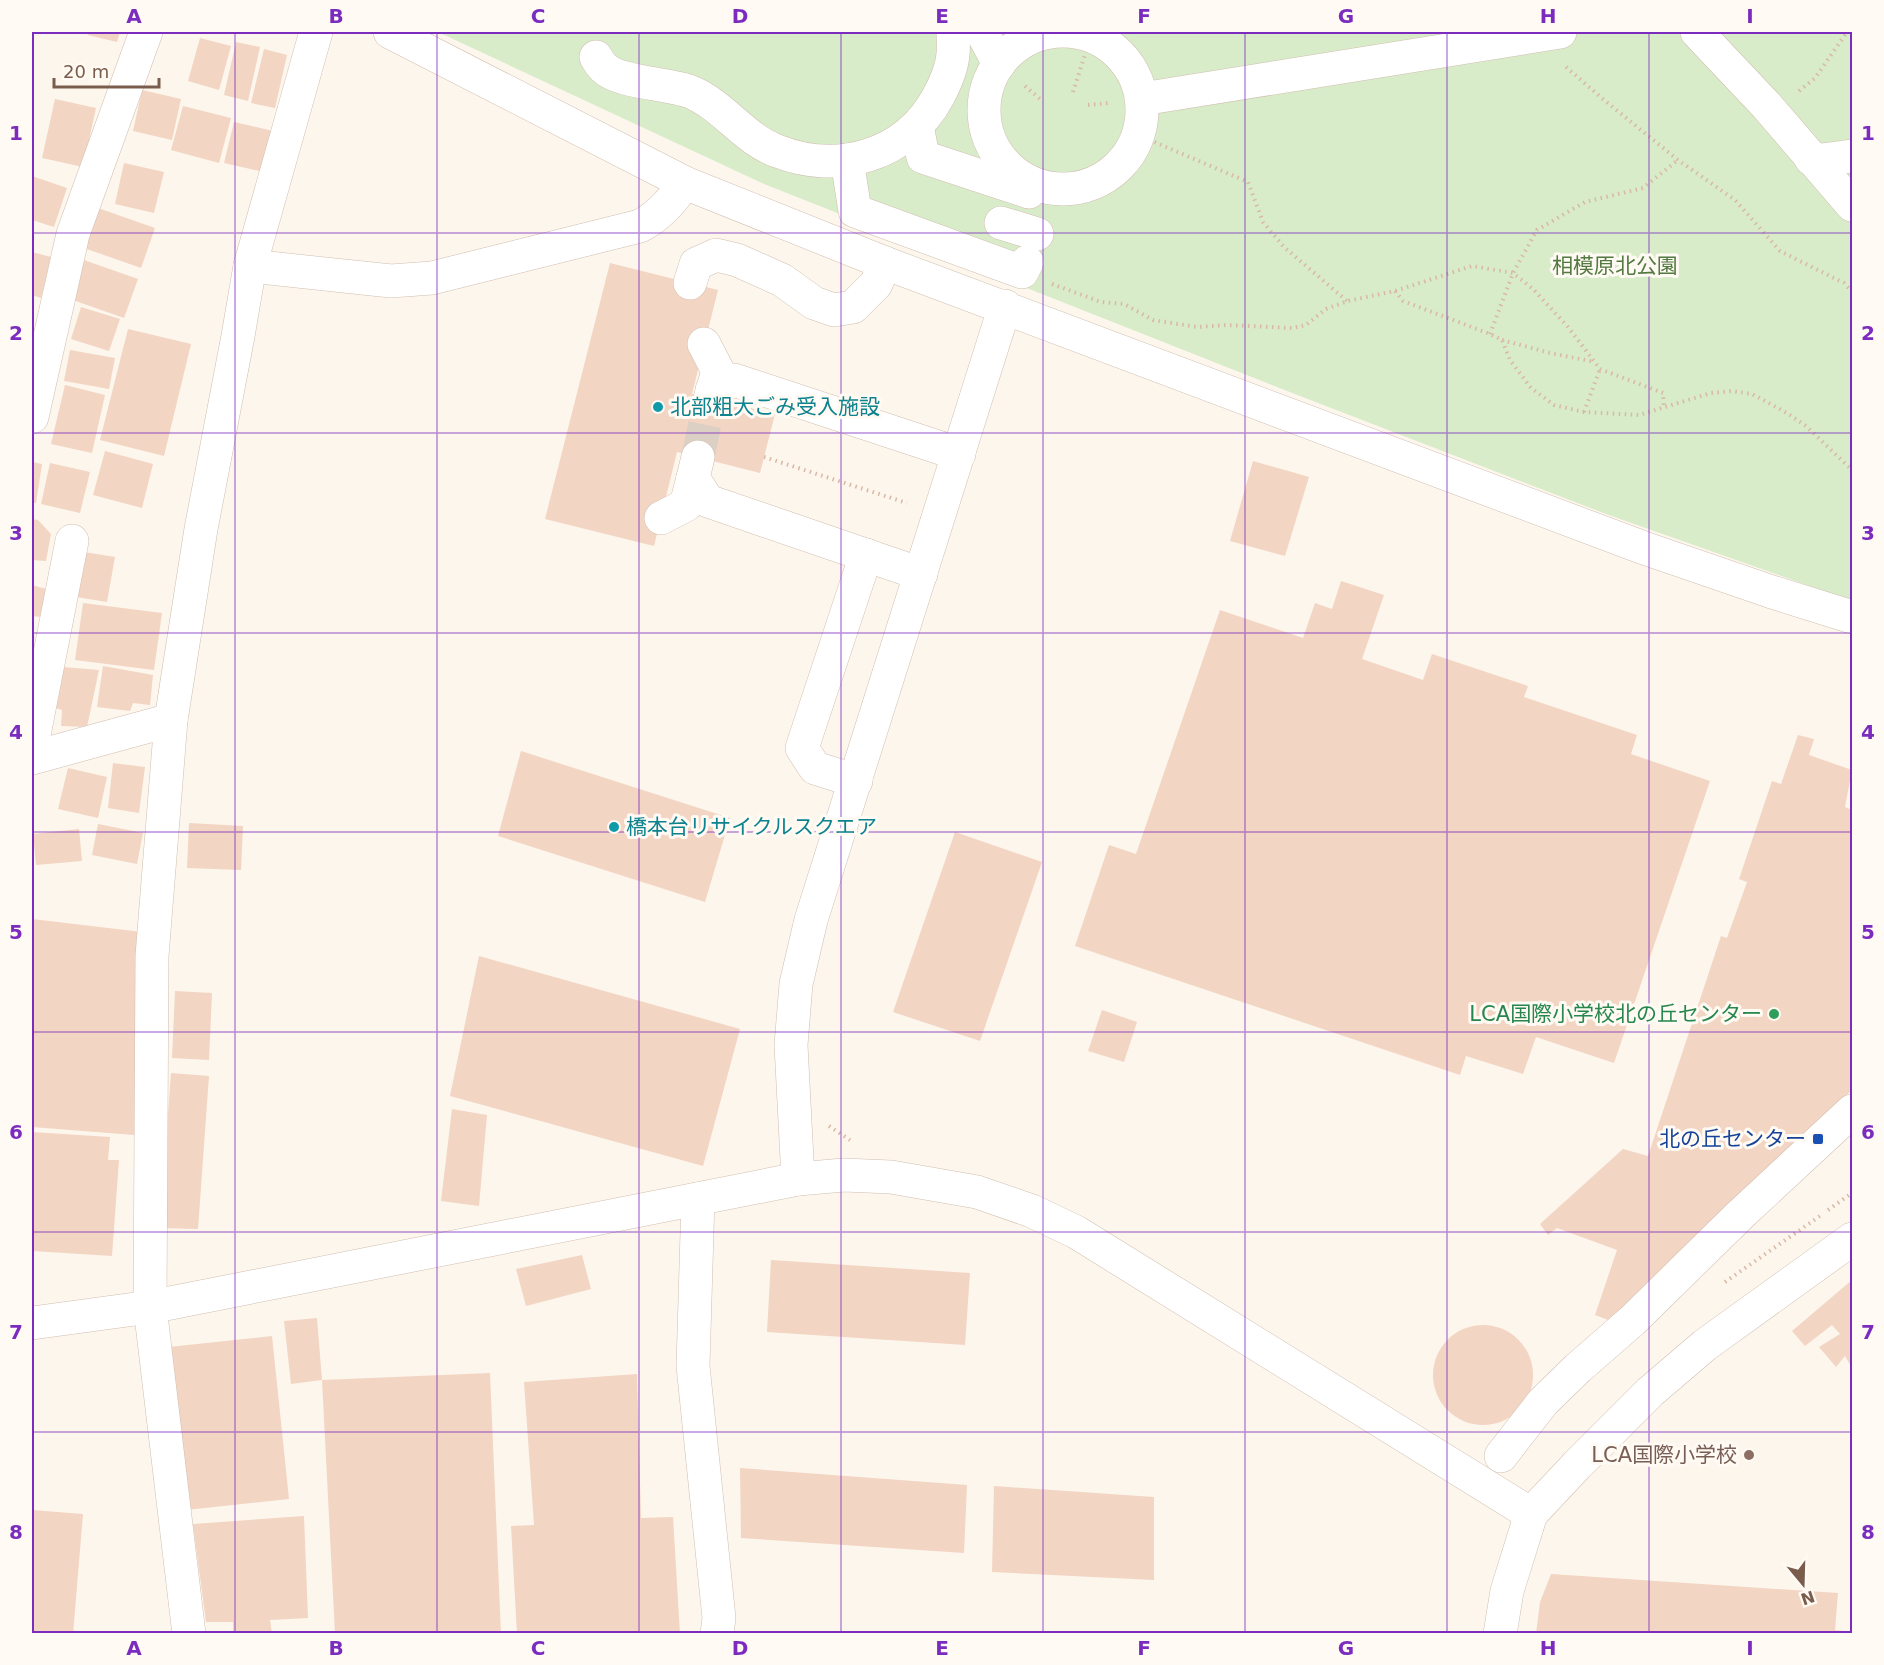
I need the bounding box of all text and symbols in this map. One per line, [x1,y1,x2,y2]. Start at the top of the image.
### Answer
text: A [126,4,142,28]
text: B [328,4,344,28]
text: C [531,4,545,28]
text: D [732,4,748,28]
text: E [935,4,949,28]
text: F [1137,4,1151,28]
text: G [1338,4,1354,28]
text: H [1540,4,1556,28]
text: I [1746,4,1754,28]
scale bar [54,51,159,89]
text: 20 m [63,61,109,82]
text: 1 [9,121,23,145]
text: 1 [1861,121,1875,145]
park label: 相模原北公園 [1552,254,1678,278]
text: 2 [9,321,23,345]
text: 2 [1861,321,1875,345]
place label: 北部粗大ごみ受入施設 [670,395,880,419]
marker: 北部粗大ごみ受入施設 [651,400,665,414]
text: 3 [9,521,23,545]
text: 3 [1861,521,1875,545]
text: 4 [9,720,23,744]
text: 4 [1861,720,1875,744]
place label: 橋本台リサイクルスクエア [626,815,877,839]
marker: 橋本台リサイクルスクエア [607,820,621,834]
text: 5 [9,920,23,944]
text: 5 [1861,920,1875,944]
place label: LCA国際小学校北の丘センター [1469,1002,1762,1026]
marker: LCA国際小学校北の丘センター [1767,1007,1781,1021]
text: 6 [9,1120,23,1144]
text: 6 [1861,1120,1875,1144]
place label: 北の丘センター [1659,1127,1806,1151]
marker: 北の丘センター [1811,1132,1825,1146]
text: 7 [9,1320,23,1344]
text: 7 [1861,1320,1875,1344]
place label: LCA国際小学校 [1591,1443,1737,1467]
marker: LCA国際小学校 [1742,1448,1756,1462]
text: 8 [9,1520,23,1544]
text: 8 [1861,1520,1875,1544]
north arrow [1773,1554,1833,1614]
text: N [1798,1587,1817,1609]
text: A [126,1636,142,1660]
text: B [328,1636,344,1660]
text: C [531,1636,545,1660]
text: D [732,1636,748,1660]
text: E [935,1636,949,1660]
text: F [1137,1636,1151,1660]
text: G [1338,1636,1354,1660]
text: H [1540,1636,1556,1660]
text: I [1746,1636,1754,1660]

